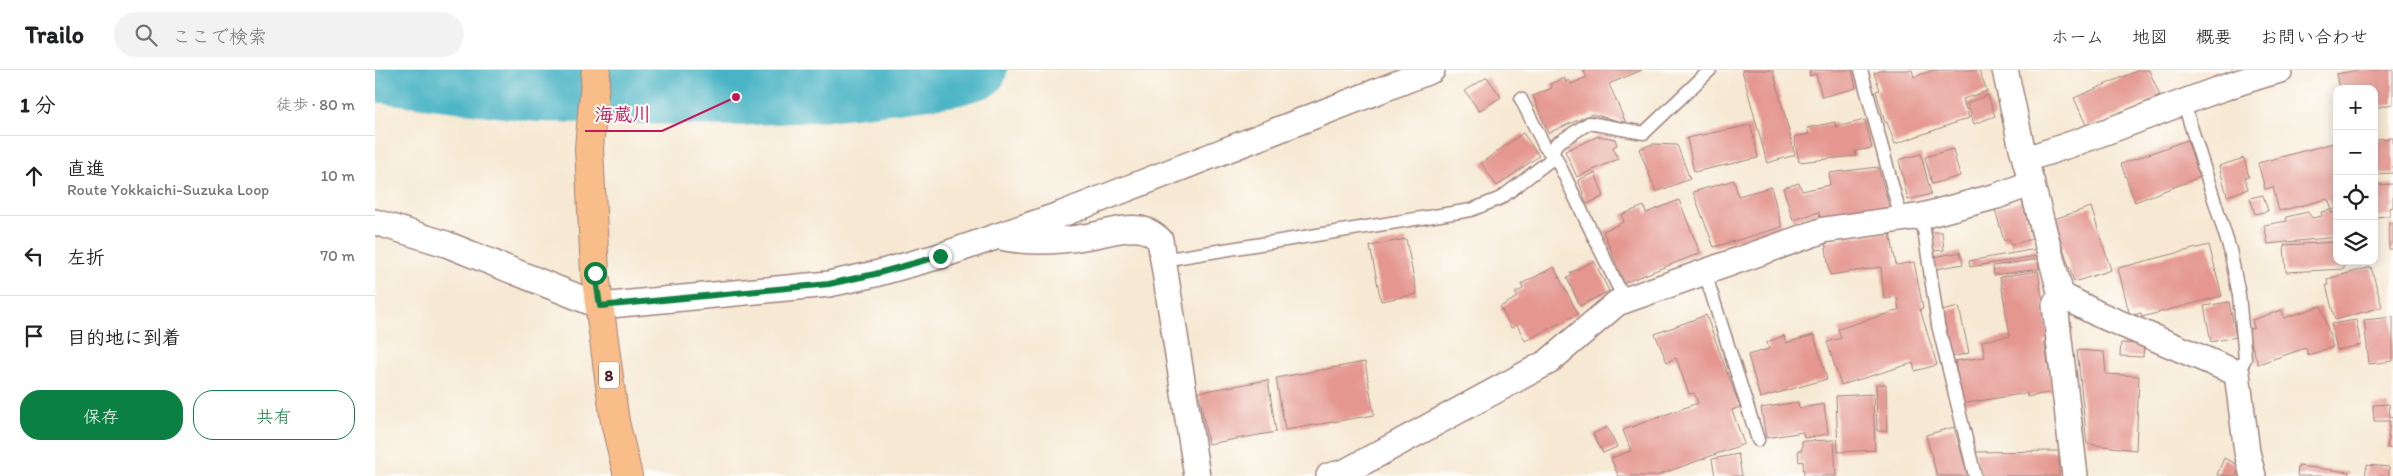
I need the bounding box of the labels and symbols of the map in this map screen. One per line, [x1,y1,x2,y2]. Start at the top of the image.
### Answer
callout: 海蔵川 [585,97,662,131]
text: 海蔵川 [594,103,652,126]
route end [929,245,952,268]
route start [584,262,607,285]
road number: 8 [599,362,619,388]

